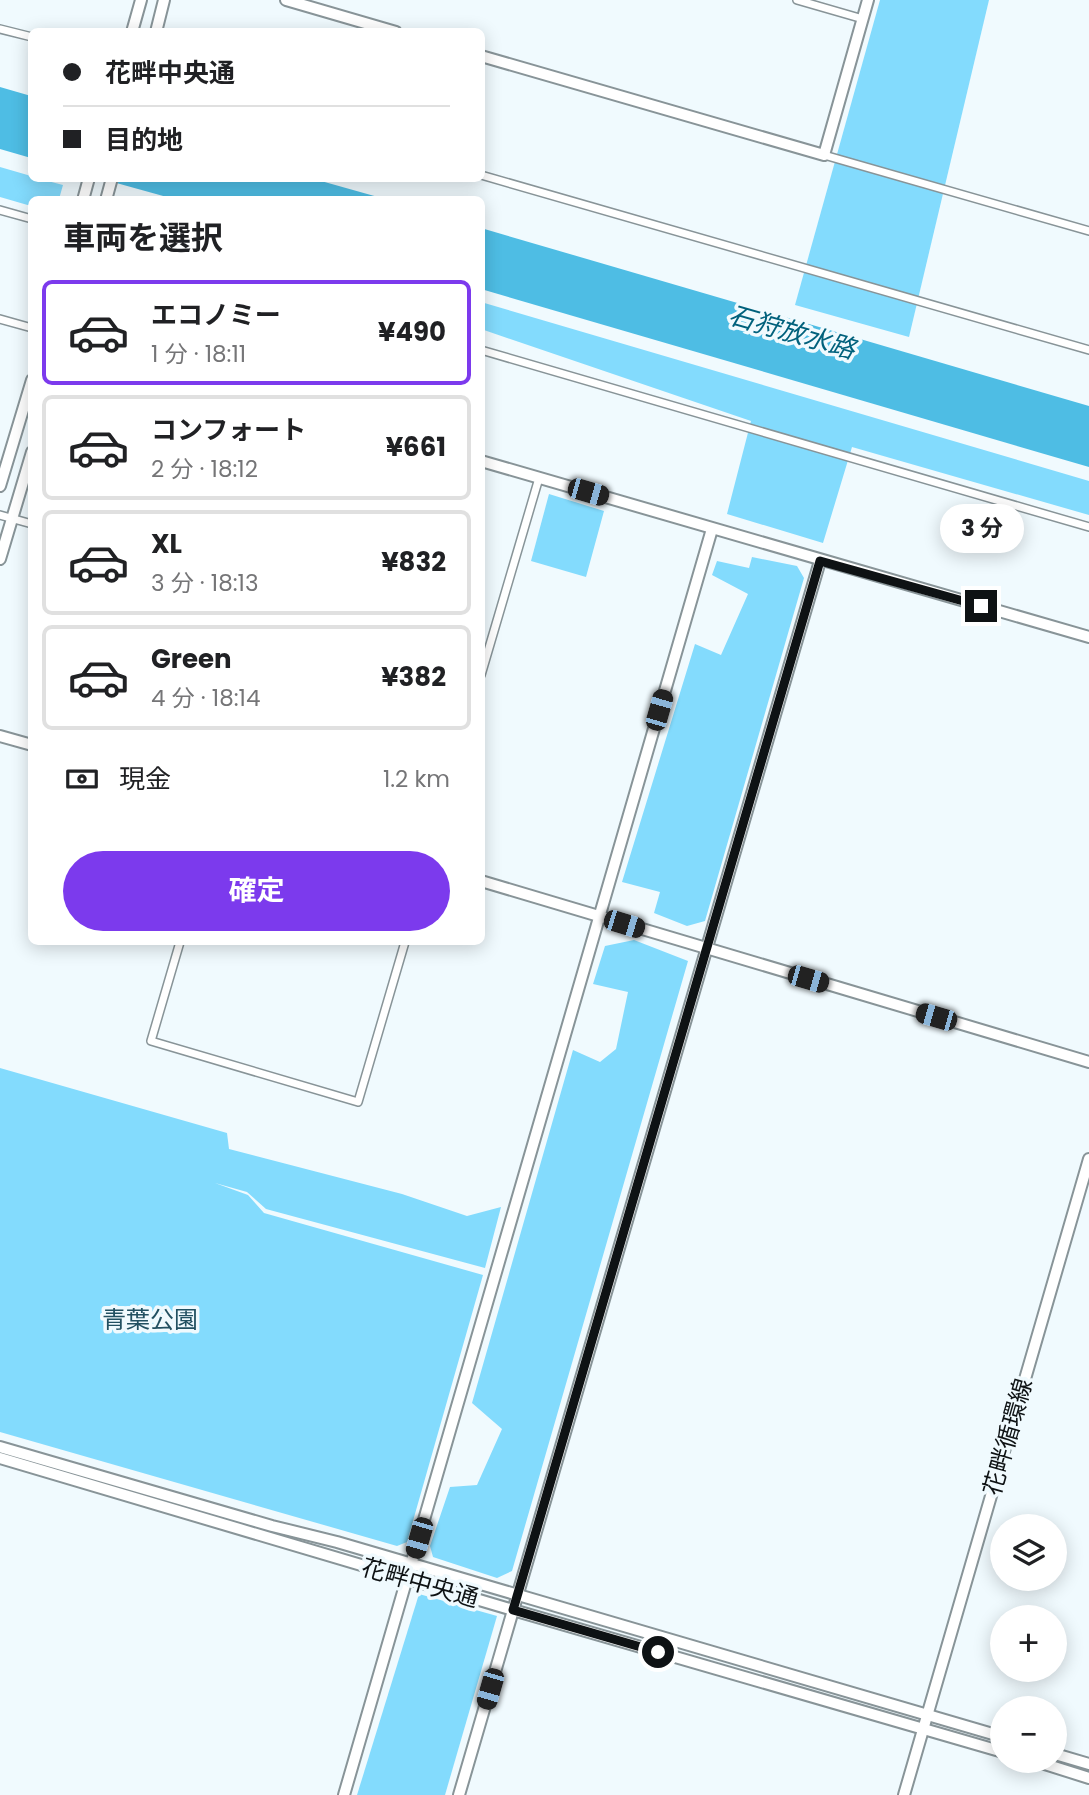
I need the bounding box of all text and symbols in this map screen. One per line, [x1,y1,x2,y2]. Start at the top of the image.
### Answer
text: 花畔中央通 [105,55,235,91]
text: 目的地 [105,122,183,158]
text: 車両を選択 [63,215,223,260]
text: エコノミー [151,297,281,333]
water label: 石狩放水路 [725,297,861,368]
icon: car [67,301,130,364]
text: ¥490 [378,314,446,350]
text: 1 分 · 18:11 [151,338,246,370]
text: コンフォート [151,412,306,448]
icon: car [67,416,130,479]
text: ¥661 [386,429,446,465]
text: 2 分 · 18:12 [151,453,258,485]
car [565,476,612,508]
callout: 3 分 [939,504,1023,554]
text: 3 分 [961,512,1003,544]
text: XL [151,526,182,562]
icon: car [67,531,130,594]
text: ¥832 [381,544,446,580]
text: 3 分 · 18:13 [151,567,259,599]
route end [965,590,997,622]
text: Green [151,641,232,677]
icon: car [67,646,130,709]
text: ¥382 [381,659,446,695]
text: 4 分 · 18:14 [151,682,260,714]
car [644,687,675,733]
icon: cash [63,760,101,798]
text: 現金 [119,761,171,797]
text: 1.2 km [383,763,450,795]
button: 確定 [63,851,450,931]
car [601,908,648,940]
car [785,963,832,995]
car [913,1001,960,1033]
park label: 青葉公園 [102,1303,198,1336]
street label: 花畔循環線 [975,1375,1040,1499]
map controls [990,1514,1067,1773]
button: layers [990,1514,1067,1591]
car [404,1515,435,1561]
street label: 花畔中央通 [358,1550,482,1615]
button: + [990,1605,1067,1682]
route start [642,1636,674,1668]
car [475,1666,506,1712]
button: − [990,1696,1067,1773]

